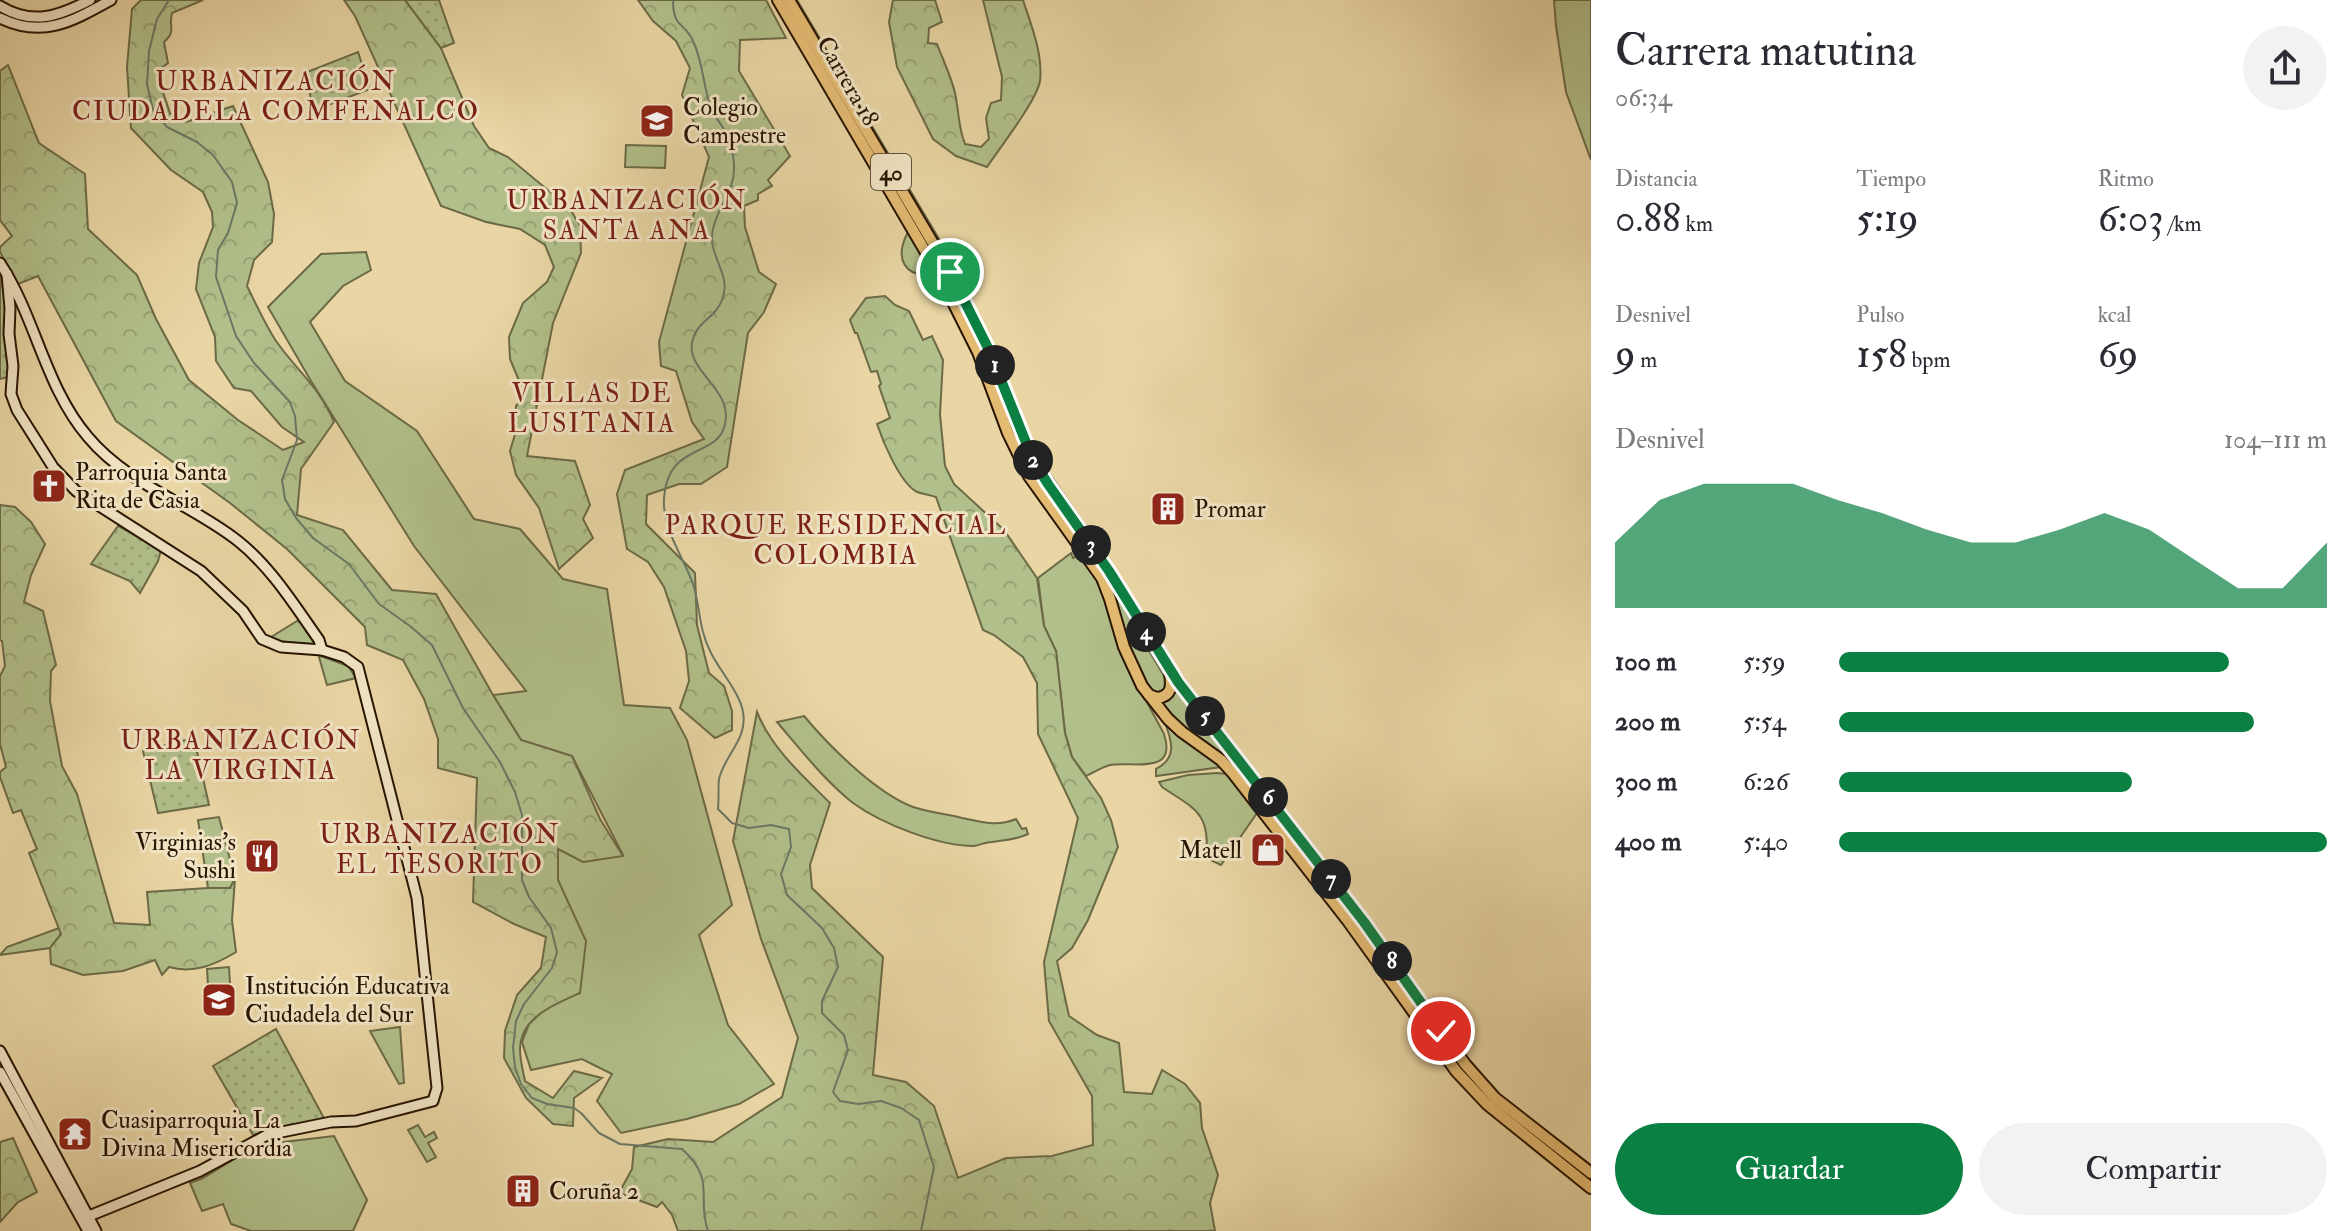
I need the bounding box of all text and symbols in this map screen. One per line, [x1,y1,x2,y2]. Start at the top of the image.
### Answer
text: Carrera matutina [1615,24,1916,79]
button: share [2243,26,2327,110]
street label: Carrera 18 [809,31,886,132]
district label: URBANIZACIÓN CIUDADELA COMFENALCO [72,64,480,128]
text: 06:34 [1615,82,1672,114]
place label: Colegio Campestre [683,92,786,151]
school or university icon: Colegio Campestre [638,102,676,140]
road number: 40 [871,154,911,190]
text: Distancia [1615,165,1698,193]
text: Tiempo [1856,165,1926,193]
text: Ritmo [2098,165,2154,193]
district label: URBANIZACIÓN SANTA ANA [507,183,747,247]
text: 0.88 [1615,193,1681,244]
text: 5:19 [1856,193,1918,244]
text: 6:03 [2098,193,2164,244]
text: km [1681,210,1713,238]
text: /km [2164,210,2201,238]
pin [916,238,984,306]
icon: arrive [928,250,972,294]
text: Desnivel [1615,301,1691,329]
text: Pulso [1856,301,1904,329]
text: kcal [2098,301,2131,329]
text: 9 [1615,329,1636,380]
text: 158 [1856,329,1907,380]
text: 69 [2098,329,2138,380]
pin: 1 [975,345,1015,385]
text: m [1636,346,1657,374]
text: bpm [1907,346,1950,374]
text: 1 [991,351,999,379]
district label: VILLAS DE LUSITANIA [508,378,676,440]
text: Desnivel [1615,424,1705,456]
text: 104–111 m [2224,424,2327,456]
pin: 2 [1013,440,1053,480]
text: 2 [1027,446,1039,474]
place label: Parroquia Santa Rita de Casia [75,457,228,516]
church icon: Parroquia Santa Rita de Casia [30,467,68,505]
building icon: Promar [1149,490,1187,528]
place label: Promar [1194,494,1266,525]
district label: PARQUE RESIDENCIAL COLOMBIA [665,510,1007,572]
pin: 3 [1071,525,1111,565]
text: 3 [1087,531,1095,559]
pin: 4 [1126,612,1166,652]
text: 4 [1140,618,1152,646]
text: 100 m [1615,646,1676,678]
text: 5:59 [1743,646,1786,678]
pin: 5 [1185,696,1225,736]
text: 5 [1200,702,1210,730]
text: 200 m [1615,706,1680,738]
text: 5:54 [1743,706,1786,738]
district label: URBANIZACIÓN LA VIRGINIA [121,723,361,787]
text: 300 m [1615,766,1677,798]
text: 6:26 [1743,766,1789,798]
pin: 6 [1248,777,1288,817]
text: 6 [1262,783,1274,811]
district label: URBANIZACIÓN EL TESORITO [320,817,560,881]
text: 400 m [1615,826,1681,858]
text: 5:40 [1743,826,1788,858]
place label: Virginias's Sushi [135,827,236,886]
shop icon: Matell [1249,831,1287,869]
place label: Matell [1179,835,1242,866]
restaurant icon: Virginias's Sushi [243,837,281,875]
pin: 7 [1311,859,1351,899]
text: 7 [1326,865,1336,893]
pin: 8 [1372,941,1412,981]
text: 8 [1387,947,1397,975]
place label: Institución Educativa Ciudadela del Sur [245,971,451,1030]
school or university icon: Institución Educativa Ciudadela del Sur [200,981,238,1019]
pin [1407,997,1475,1065]
icon: check [1419,1009,1463,1053]
place label: Cuasiparroquia La Divina Misericordia [101,1105,293,1164]
temple icon: Cuasiparroquia La Divina Misericordia [56,1115,94,1153]
button: Guardar [1615,1123,1963,1215]
button: Compartir [1979,1123,2327,1215]
building icon: Coruña 2 [504,1172,542,1210]
place label: Coruña 2 [549,1176,639,1207]

